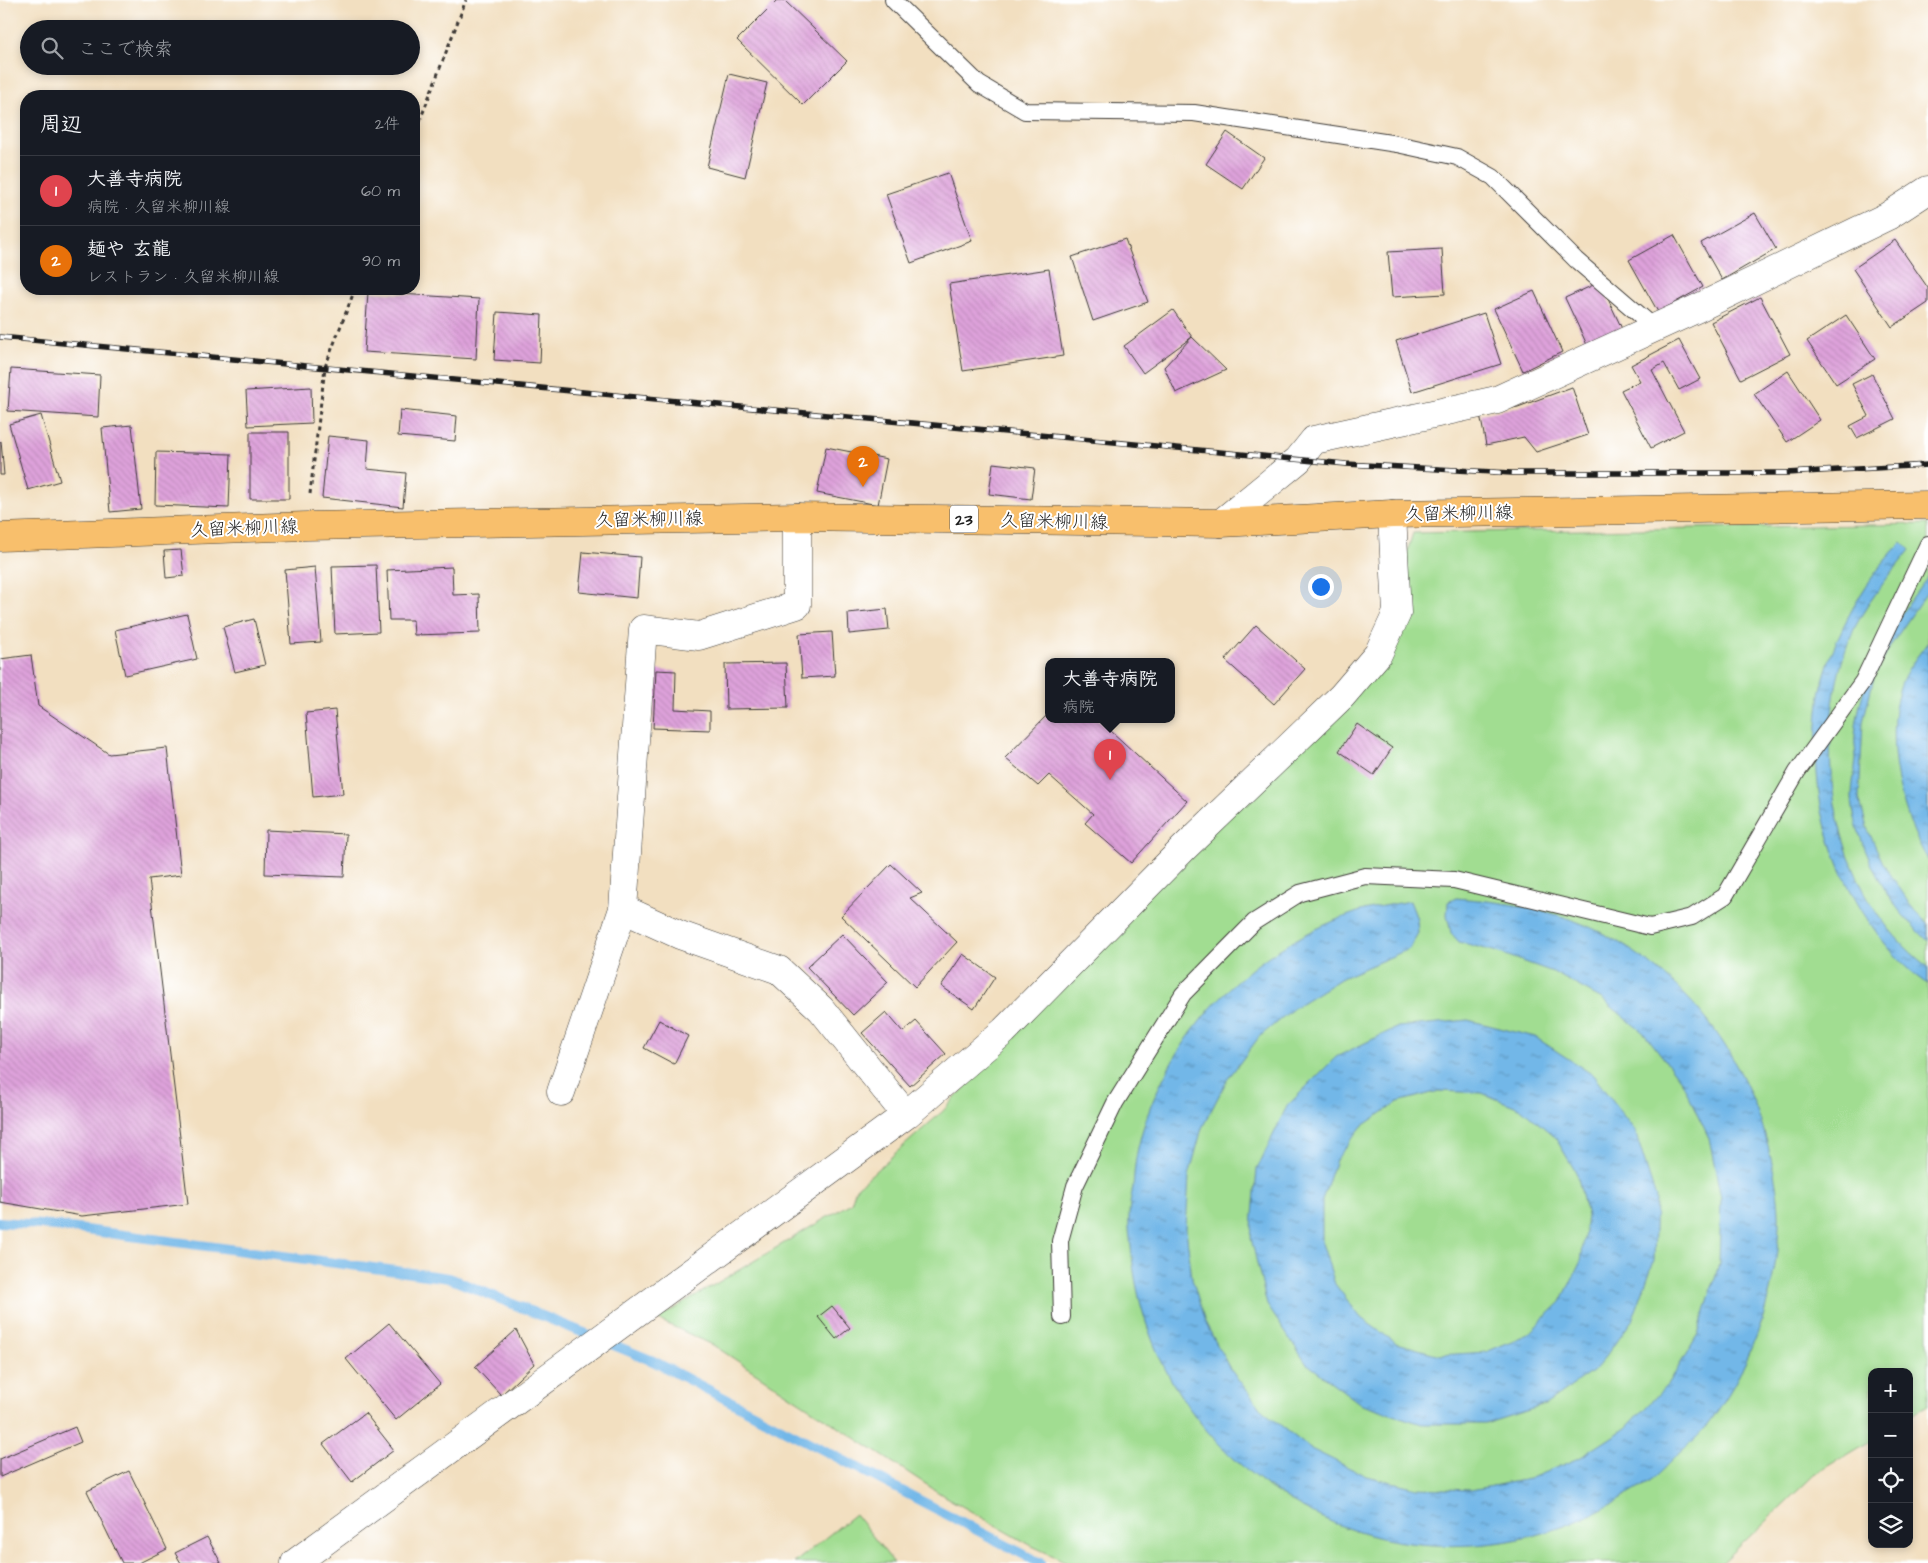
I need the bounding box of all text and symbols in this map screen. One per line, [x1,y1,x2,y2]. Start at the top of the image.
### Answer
search box [20,20,420,75]
icon: search [38,34,66,62]
text: ここで検索 [78,36,173,63]
text: 周辺 [40,110,82,139]
text: 2件 [375,113,400,135]
text: 大善寺病院 [87,166,182,193]
text: 1 [55,180,57,202]
text: 60 m [361,180,400,202]
text: 病院 · 久留米柳川線 [87,196,230,218]
text: 麺や 玄龍 [87,236,171,263]
text: 2 [51,250,61,272]
text: 90 m [362,250,400,272]
text: レストラン · 久留米柳川線 [87,266,279,288]
pin: 2 [847,446,879,487]
street label: 久留米柳川線 [1405,500,1513,527]
street label: 久留米柳川線 [595,506,703,533]
road number: 23 [950,506,978,532]
street label: 久留米柳川線 [1000,508,1108,535]
street label: 久留米柳川線 [190,514,298,543]
your location [1308,574,1334,600]
popup [1045,658,1175,723]
text: 大善寺病院 [1062,666,1158,693]
text: 病院 [1062,696,1095,718]
pin: 1 [1094,739,1126,780]
map controls [1868,1368,1913,1548]
button: + [1868,1368,1913,1413]
button: − [1868,1413,1913,1458]
button: locate [1868,1458,1913,1503]
button: layers [1868,1503,1913,1548]

